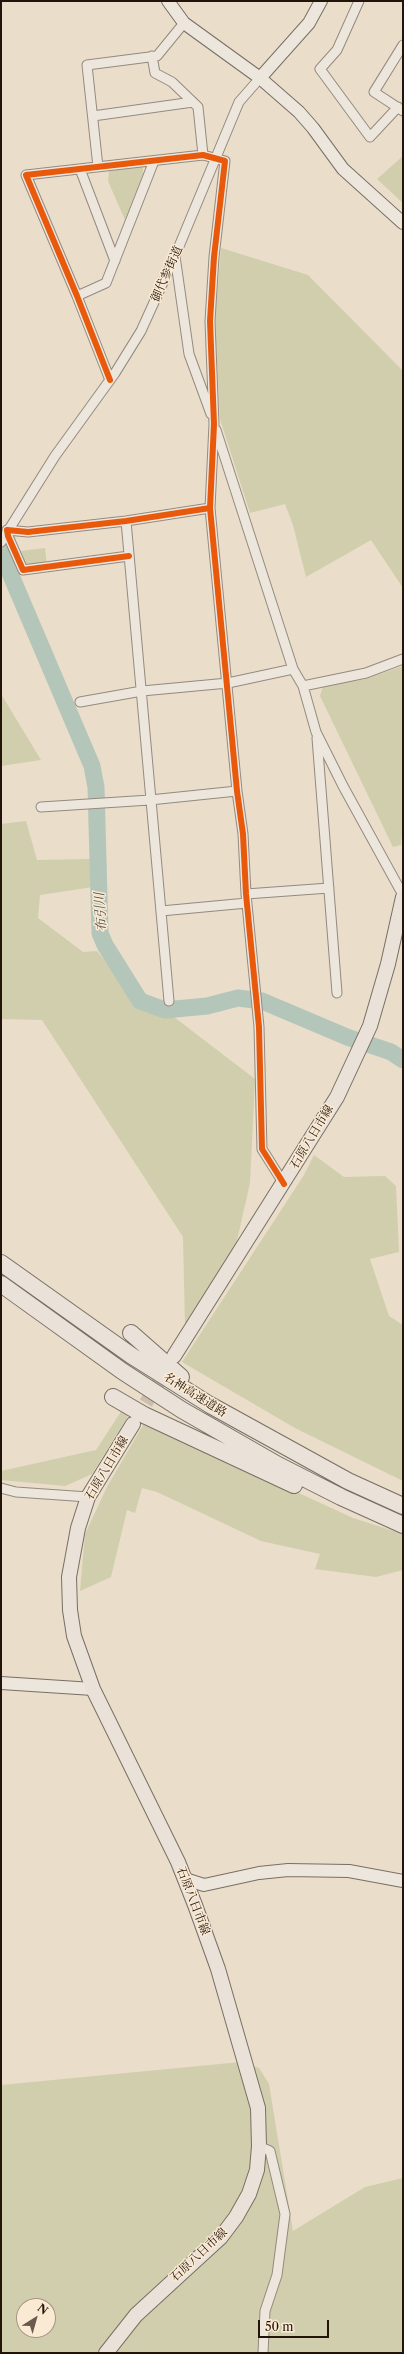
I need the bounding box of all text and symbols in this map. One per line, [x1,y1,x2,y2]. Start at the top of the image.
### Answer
street label: 御代参街道 [148,244,186,304]
water label: 布引川 [92,892,110,932]
street label: 石原八日市線 [287,1102,337,1172]
street label: 名神高速道路 [161,1370,229,1420]
street label: 石原八日市線 [82,1433,132,1503]
street label: 石原八日市線 [173,1865,213,1937]
street label: 石原八日市線 [168,2225,230,2285]
north arrow [16,2298,56,2338]
text: N [35,2301,51,2318]
scale bar [260,2312,331,2338]
text: 50 m [265,2319,294,2334]

